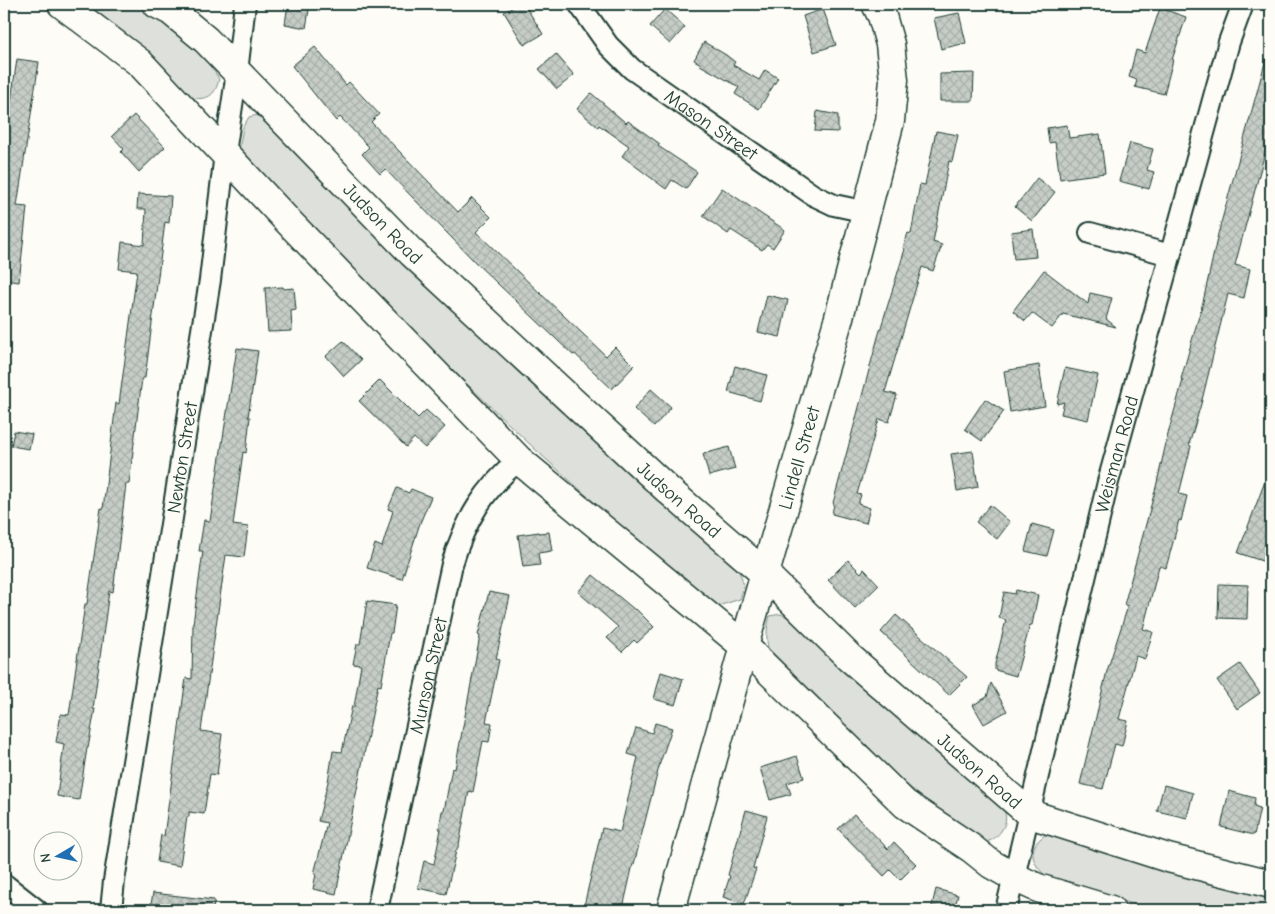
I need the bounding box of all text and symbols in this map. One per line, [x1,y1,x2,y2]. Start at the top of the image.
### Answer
street label: Mason Street [660,85,762,165]
street label: Judson Road [338,179,427,269]
street label: Weisman Road [1091,393,1143,515]
street label: Newton Street [163,400,202,515]
street label: Lindell Street [774,403,825,512]
street label: Judson Road [632,457,725,543]
street label: Munson Street [406,615,452,736]
street label: Judson Road [933,729,1026,814]
north arrow [32,832,82,882]
text: N [37,852,55,864]

